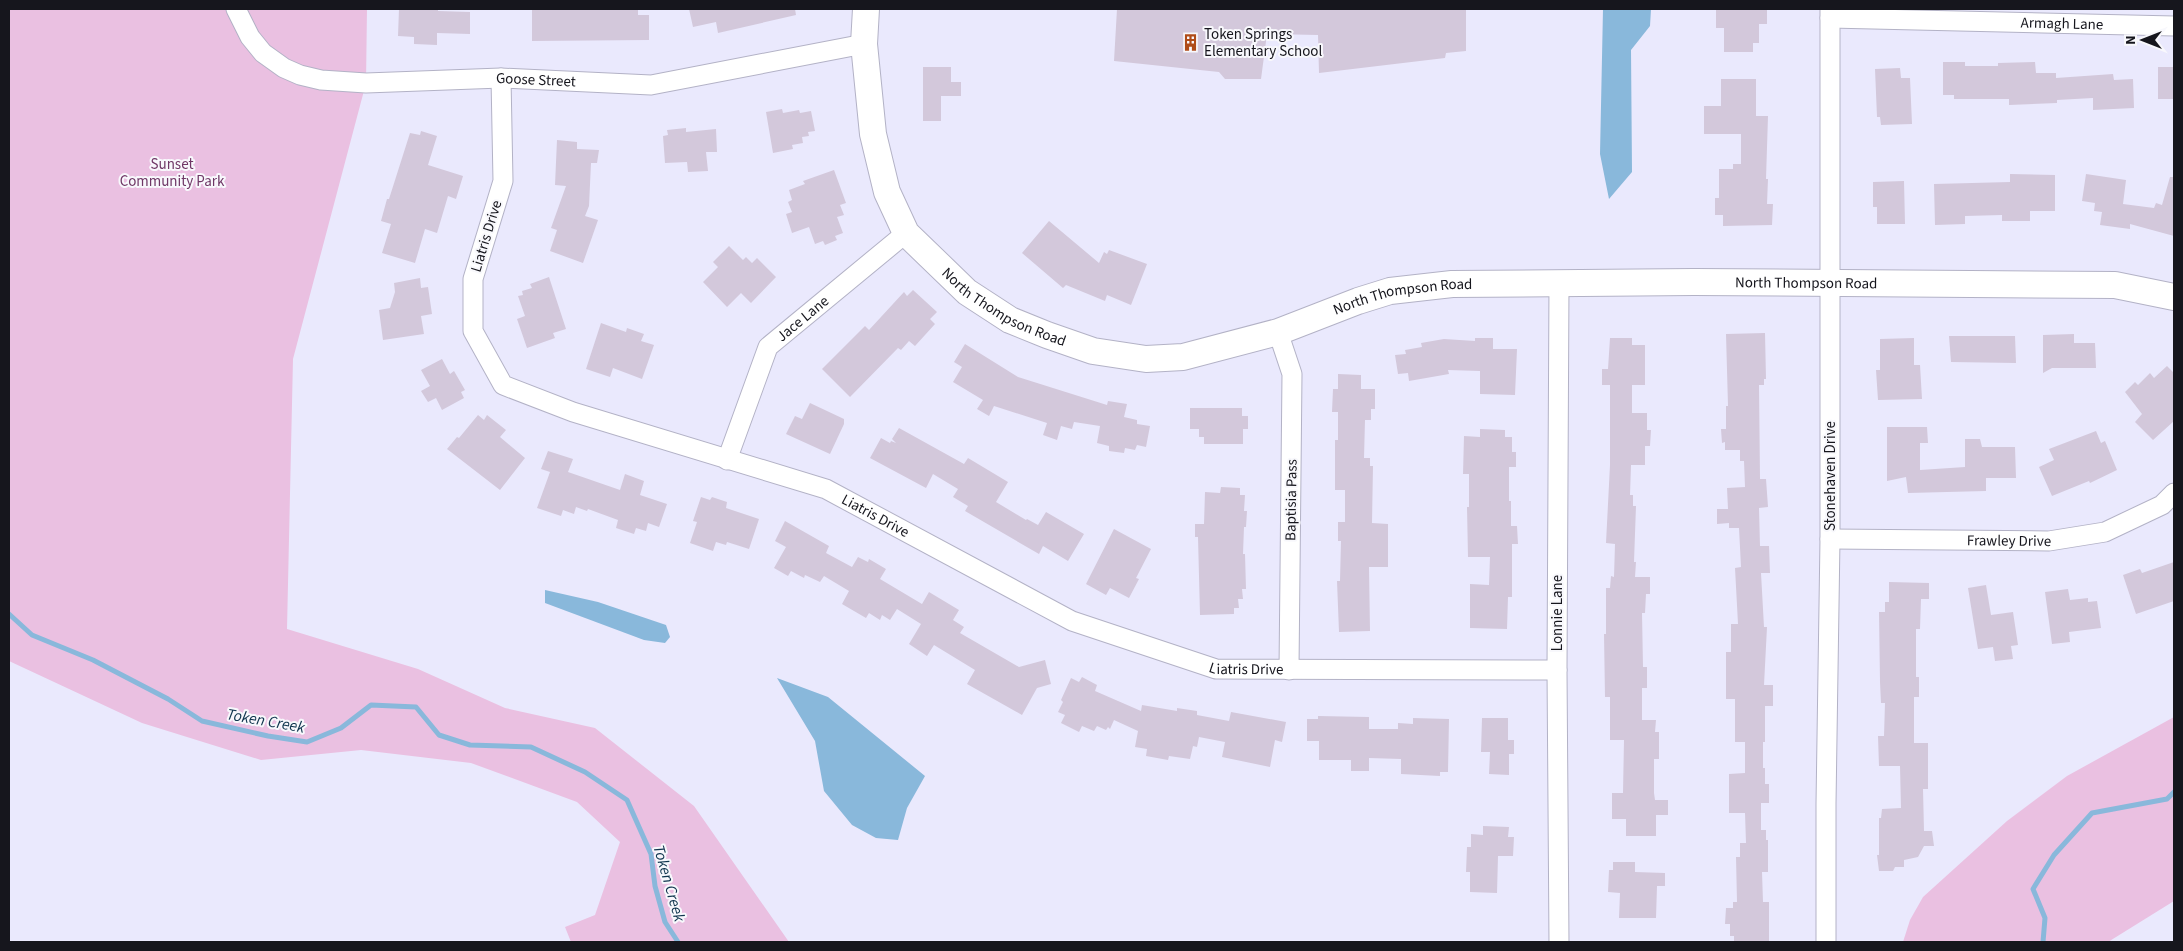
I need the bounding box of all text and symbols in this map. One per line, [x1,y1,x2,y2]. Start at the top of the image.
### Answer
street label: Armagh Lane [2020,12,2103,35]
north arrow [2118,15,2168,65]
place label: Token Springs Elementary School [1204,24,1322,62]
building icon: Token Springs Elementary School [1180,33,1200,53]
text: N [2121,35,2141,45]
street label: Goose Street [496,68,576,92]
park label: Sunset Community Park [120,154,225,192]
street label: Liatris Drive [466,198,507,275]
street label: North Thompson Road [937,263,1069,352]
street label: North Thompson Road [1735,272,1877,294]
street label: North Thompson Road [1330,274,1472,321]
street label: Jace Lane [772,291,834,347]
street label: Stonehaven Drive [1820,421,1841,531]
street label: Baptisia Pass [1280,459,1303,541]
street label: Liatris Drive [838,489,913,543]
street label: Frawley Drive [1967,530,2051,552]
street label: Lonnie Lane [1547,575,1568,651]
street label: Liatris Drive [1206,657,1283,680]
water label: Token Creek [225,703,307,739]
water label: Token Creek [648,842,691,925]

